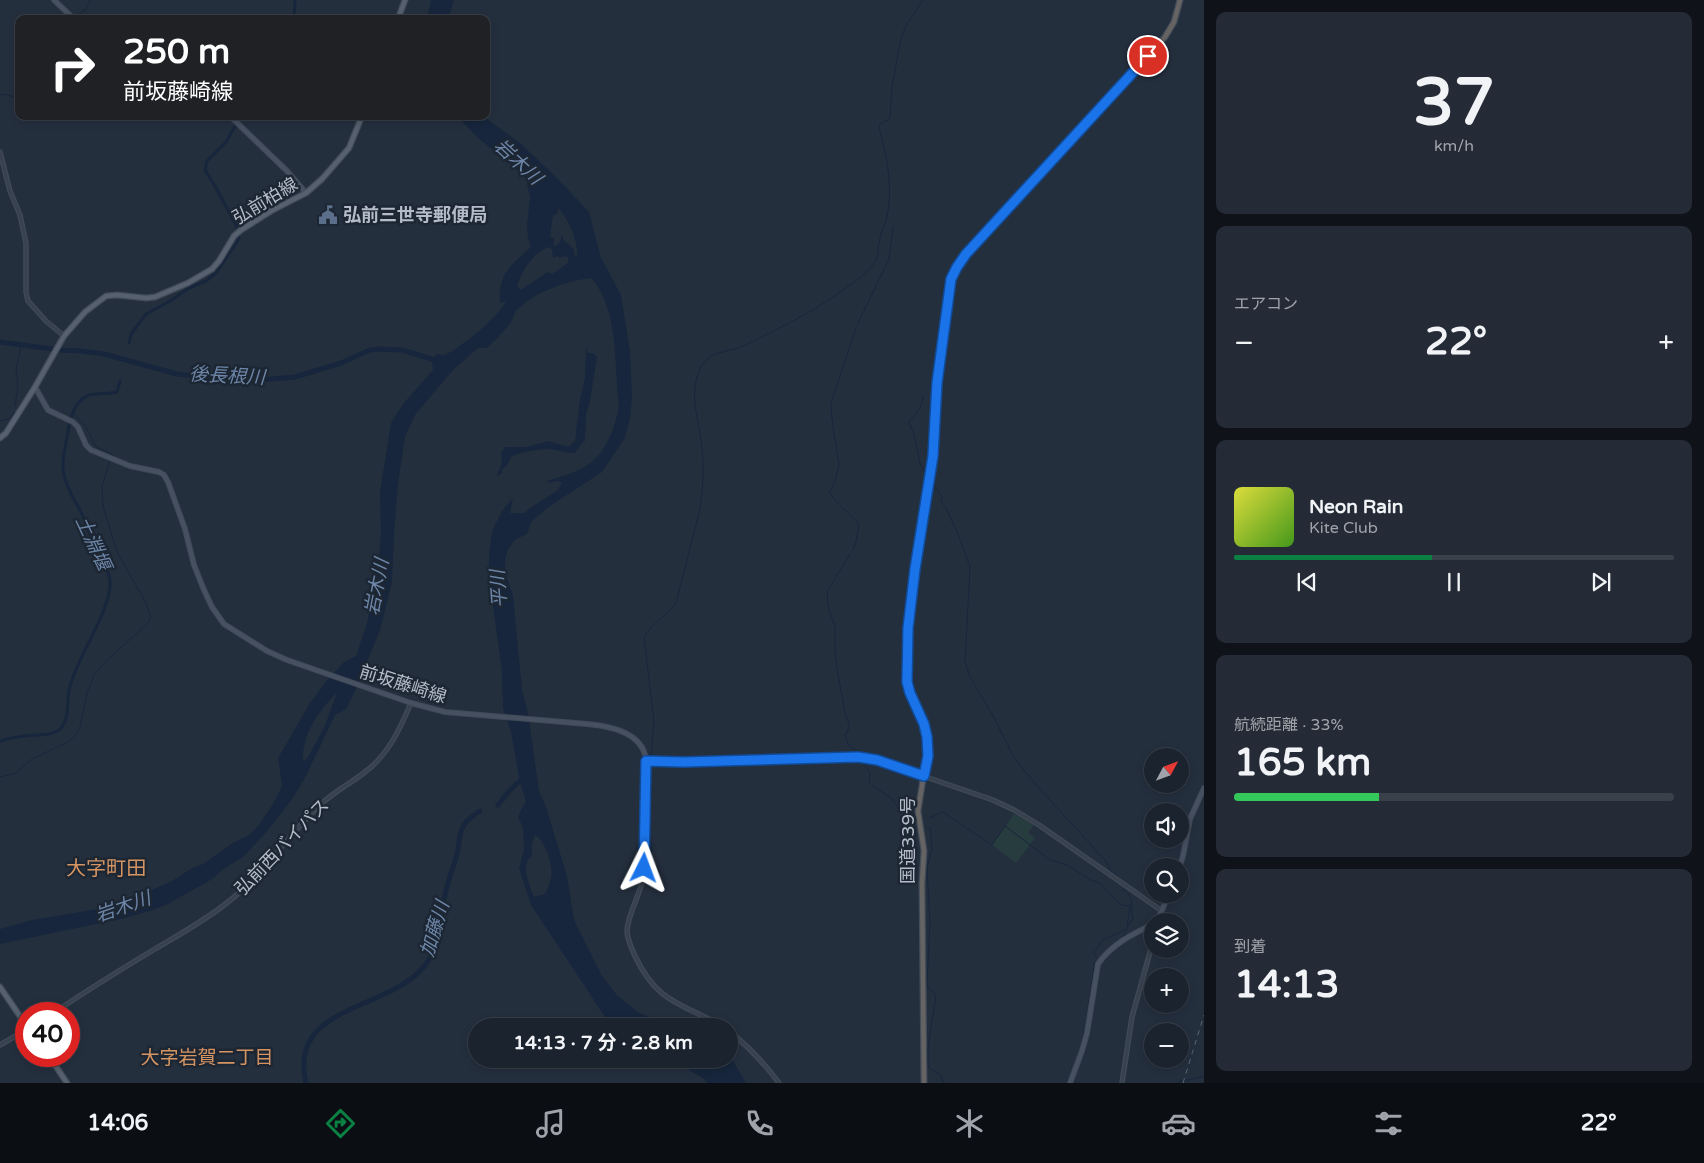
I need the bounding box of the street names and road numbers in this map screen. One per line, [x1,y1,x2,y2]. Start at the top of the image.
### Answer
street label: 弘前柏線 [228,173,302,229]
street label: 前坂藤崎線 [357,660,449,708]
street label: 弘前西バイパス [230,794,334,900]
street label: 国道339号 [897,796,919,884]

